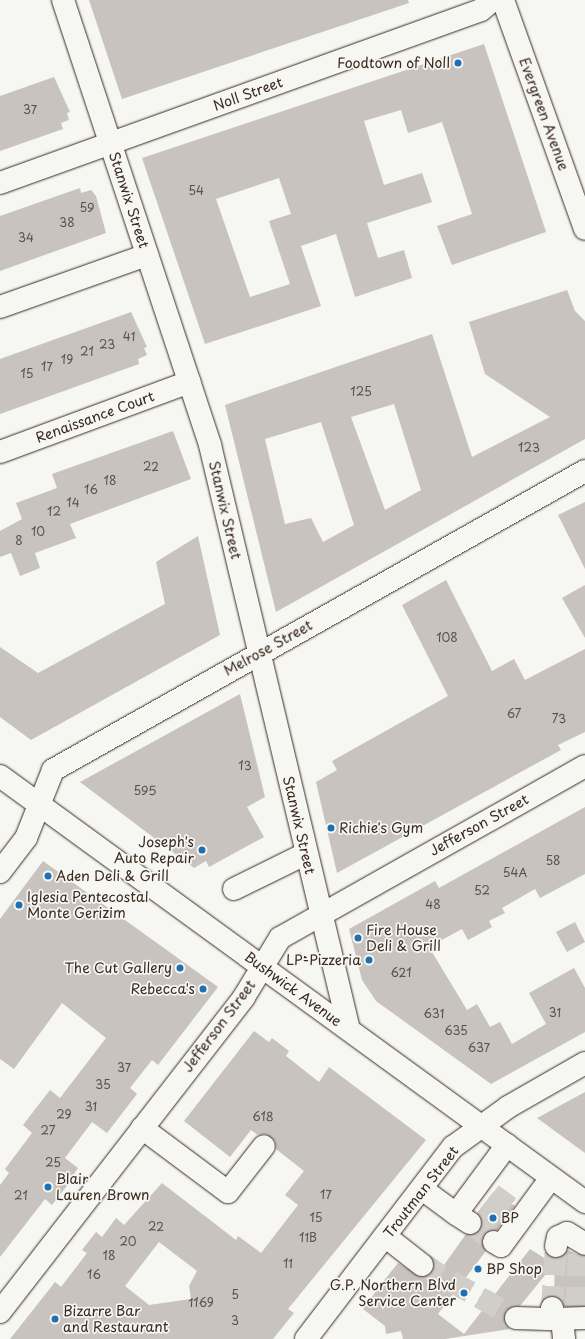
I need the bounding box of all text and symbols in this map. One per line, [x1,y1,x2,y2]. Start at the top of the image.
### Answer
place label: Foodtown of Noll [337,55,450,71]
street label: Evergreen Avenue [516,55,572,173]
marker: Foodtown of Noll [453,58,463,68]
street label: Noll Street [211,74,285,114]
house number: 37 [23,103,37,117]
street label: Stanwix Street [105,149,153,251]
house number: 54 [188,184,204,198]
house number: 59 [80,201,94,215]
house number: 38 [59,216,75,230]
house number: 34 [18,231,34,245]
house number: 41 [123,330,135,344]
house number: 23 [99,338,115,352]
house number: 21 [80,345,94,359]
house number: 19 [61,353,73,367]
house number: 17 [41,360,53,374]
house number: 15 [20,367,34,381]
house number: 125 [350,385,372,399]
street label: Renaissance Court [33,388,157,446]
house number: 123 [518,441,540,455]
street label: Stanwix Street [205,459,245,561]
house number: 22 [143,460,159,474]
house number: 18 [104,474,116,488]
house number: 16 [84,483,98,497]
house number: 14 [66,496,80,510]
house number: 12 [47,505,61,519]
house number: 10 [31,525,45,539]
house number: 8 [15,534,23,548]
street label: Melrose Street [221,617,315,679]
house number: 108 [436,631,458,645]
house number: 67 [507,707,521,721]
house number: 73 [552,712,566,726]
house number: 13 [238,759,252,773]
street label: Stanwix Street [279,774,319,876]
house number: 595 [134,784,156,798]
street label: Jefferson Street [427,791,531,859]
place label: Richie's Gym [339,820,424,836]
marker: Richie's Gym [326,823,336,833]
place label: Joseph's Auto Repair [113,834,194,866]
marker: Joseph's Auto Repair [197,845,207,855]
house number: 58 [545,854,561,868]
house number: 54A [503,866,527,880]
place label: Aden Deli & Grill [56,868,169,884]
marker: Aden Deli & Grill [43,871,53,881]
house number: 52 [474,884,490,898]
place label: Iglesia Pentecostal Monte Gerizim [27,889,150,922]
house number: 48 [425,898,441,912]
marker: Iglesia Pentecostal Monte Gerizim [14,900,24,910]
place label: Fire House Deli & Grill [366,922,441,954]
marker: Fire House Deli & Grill [353,933,363,943]
street label: Bushwick Avenue [241,948,345,1030]
place label: LP-Pizzeria [286,952,361,968]
marker: LP-Pizzeria [364,955,374,965]
place label: The Cut Gallery [64,960,172,976]
marker: The Cut Gallery [175,963,185,973]
house number: 621 [390,966,412,980]
street label: Jefferson Street [179,977,259,1075]
place label: Rebecca's [130,981,195,997]
marker: Rebecca's [198,984,208,994]
house number: 31 [549,1006,561,1020]
house number: 631 [424,1007,444,1021]
house number: 635 [444,1024,468,1038]
house number: 637 [468,1041,490,1055]
house number: 37 [117,1061,131,1075]
house number: 35 [95,1078,111,1092]
house number: 31 [85,1100,97,1114]
house number: 29 [56,1108,72,1122]
house number: 618 [252,1110,274,1124]
house number: 27 [41,1124,55,1138]
street label: Troutman Street [380,1143,462,1241]
house number: 25 [45,1156,61,1170]
place label: Blair Lauren Brown [56,1171,150,1204]
marker: Blair Lauren Brown [43,1182,53,1192]
house number: 17 [320,1188,332,1202]
house number: 21 [14,1189,28,1203]
place label: BP [501,1210,519,1226]
house number: 15 [309,1211,323,1225]
marker: BP [488,1213,498,1223]
house number: 22 [148,1220,164,1234]
house number: 11B [299,1231,317,1245]
house number: 20 [119,1235,137,1249]
house number: 18 [103,1249,115,1263]
house number: 11 [283,1257,293,1271]
place label: BP Shop [486,1261,542,1277]
marker: BP Shop [473,1264,483,1274]
house number: 16 [87,1268,101,1282]
place label: G.P. Northern Blvd Service Center [329,1277,456,1310]
house number: 5 [231,1288,239,1302]
marker: G.P. Northern Blvd Service Center [459,1288,469,1298]
house number: 1169 [188,1296,214,1310]
place label: Bizarre Bar and Restaurant [63,1303,168,1336]
marker: Bizarre Bar and Restaurant [50,1314,60,1324]
house number: 3 [231,1314,239,1328]

